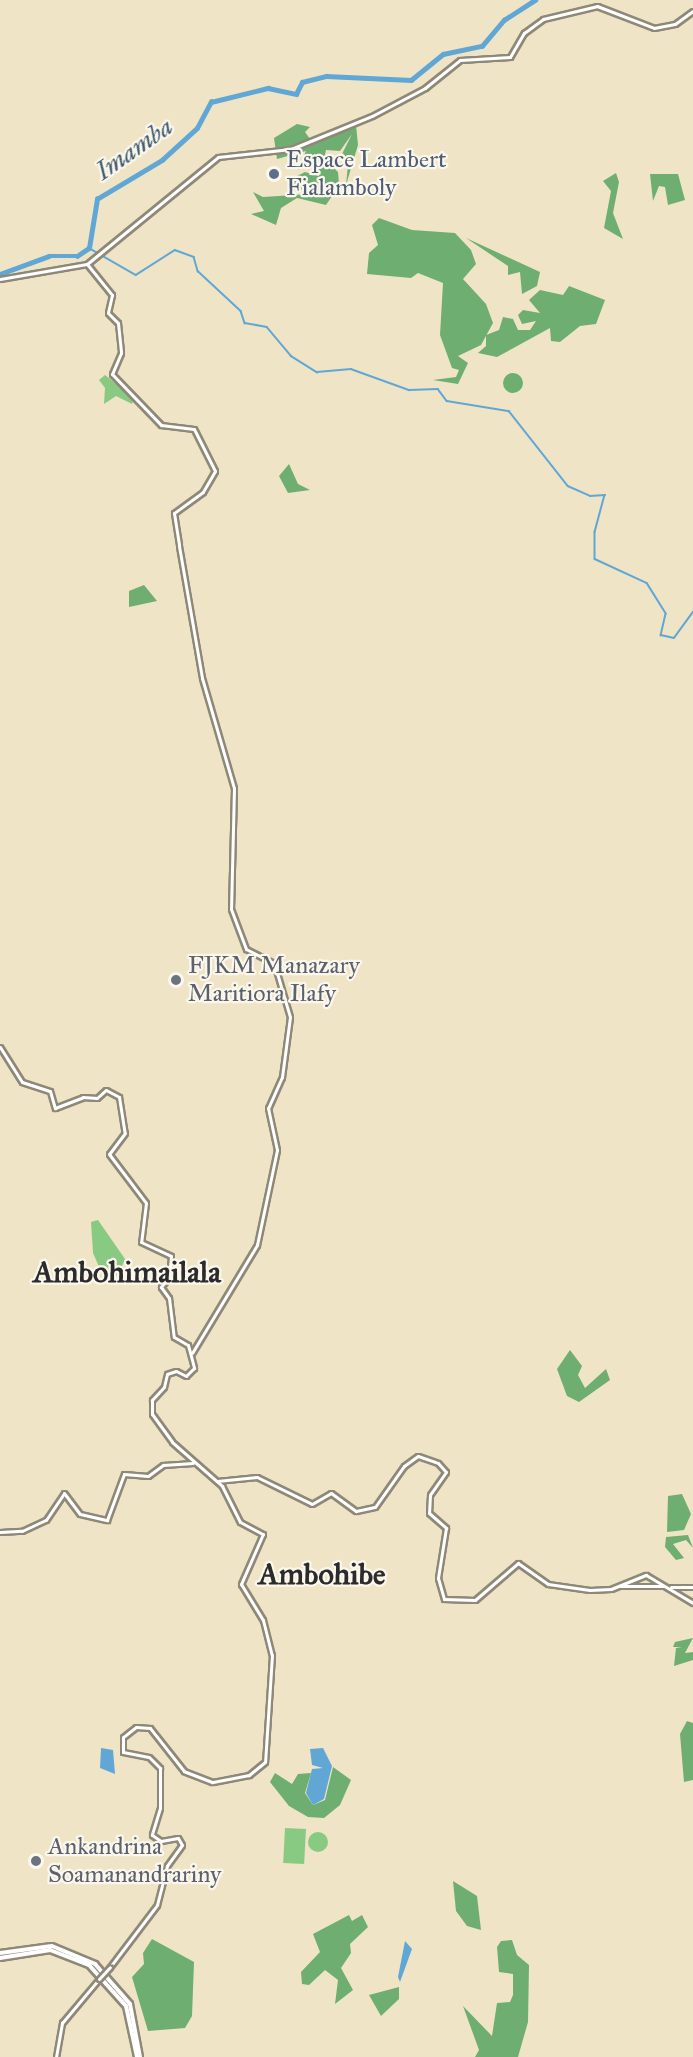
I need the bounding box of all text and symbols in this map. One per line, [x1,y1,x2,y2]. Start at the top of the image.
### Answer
water label: Imamba [89,111,179,187]
place label: Espace Lambert Fialamboly [286,146,446,202]
marker: Espace Lambert Fialamboly [267,167,281,181]
place label: FJKM Manazary Maritiora Ilafy [188,952,360,1008]
marker: FJKM Manazary Maritiora Ilafy [169,973,183,987]
district label: Ambohimailala [33,1254,221,1290]
district label: Ambohibe [259,1556,385,1592]
place label: Ankandrina Soamanandrariny [48,1833,221,1889]
marker: Ankandrina Soamanandrariny [29,1854,43,1868]

